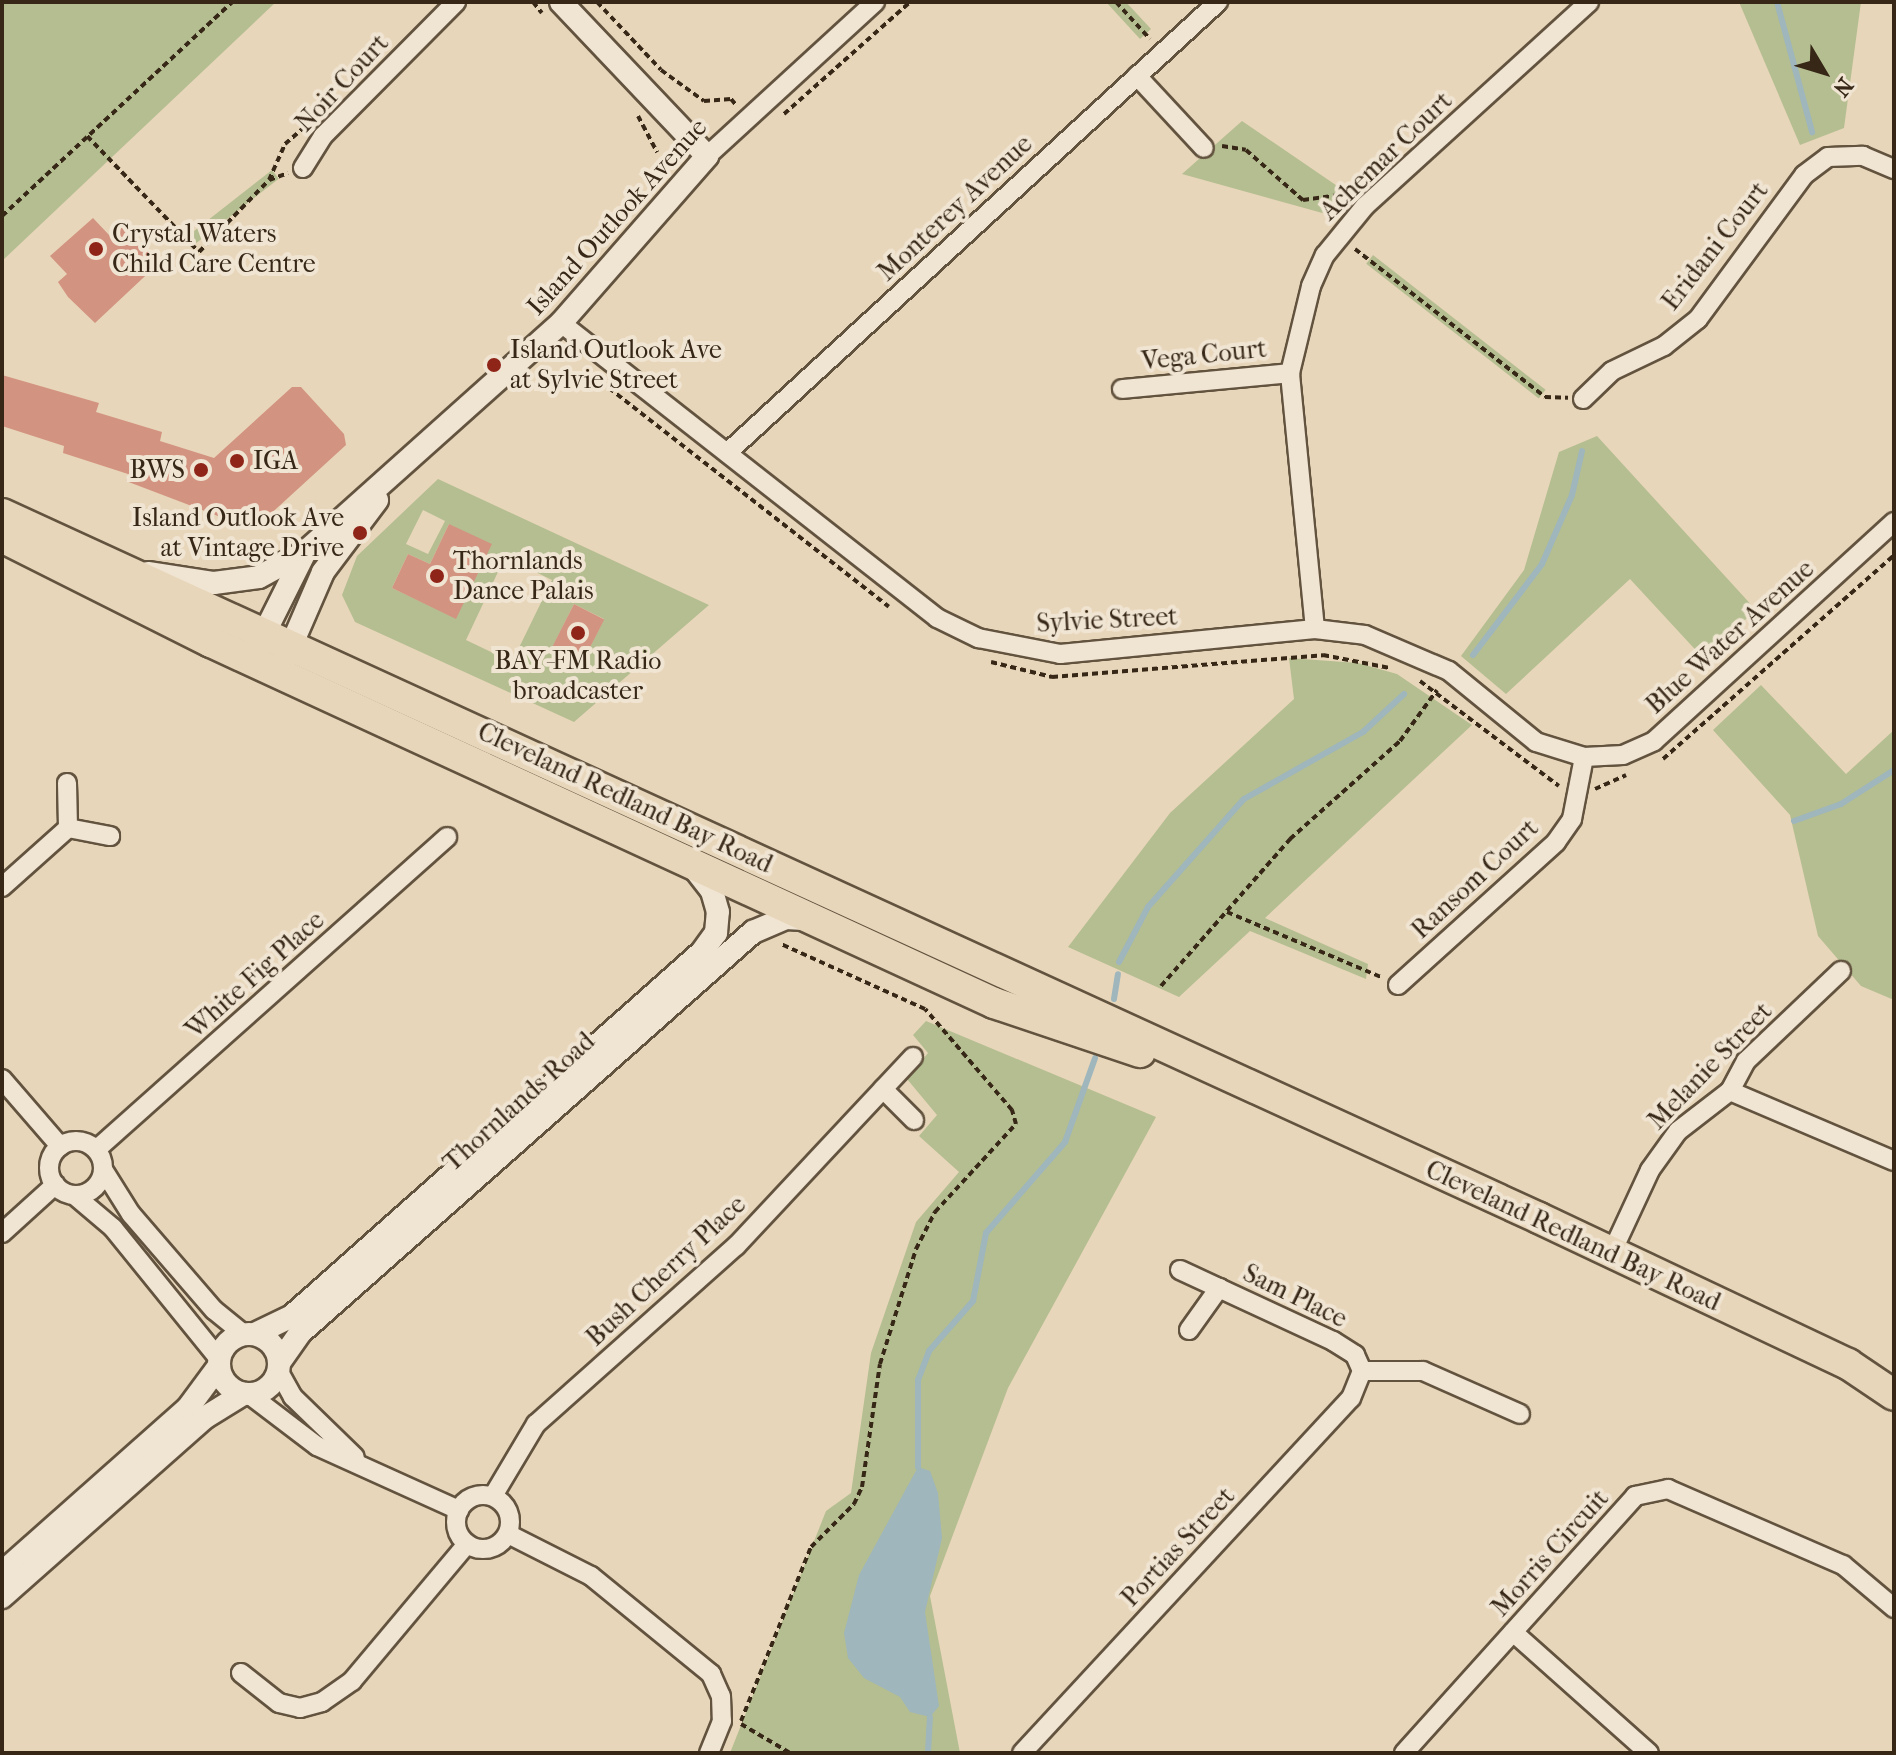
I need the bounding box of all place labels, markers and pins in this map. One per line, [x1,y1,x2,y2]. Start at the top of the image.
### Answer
place label: Crystal Waters Child Care Centre [112,218,316,280]
marker: Crystal Waters Child Care Centre [87,240,105,258]
place label: Island Outlook Ave at Sylvie Street [510,334,722,396]
marker: Island Outlook Ave at Sylvie Street [485,356,503,374]
place label: IGA [253,445,298,477]
marker: IGA [228,452,246,470]
place label: BWS [129,454,185,486]
marker: BWS [192,461,210,479]
place label: Island Outlook Ave at Vintage Drive [132,502,344,564]
marker: Island Outlook Ave at Vintage Drive [351,524,369,542]
place label: Thornlands Dance Palais [453,545,594,606]
marker: Thornlands Dance Palais [428,567,446,585]
marker: BAY-FM Radio broadcaster [569,624,587,642]
place label: BAY-FM Radio broadcaster [495,645,661,706]

